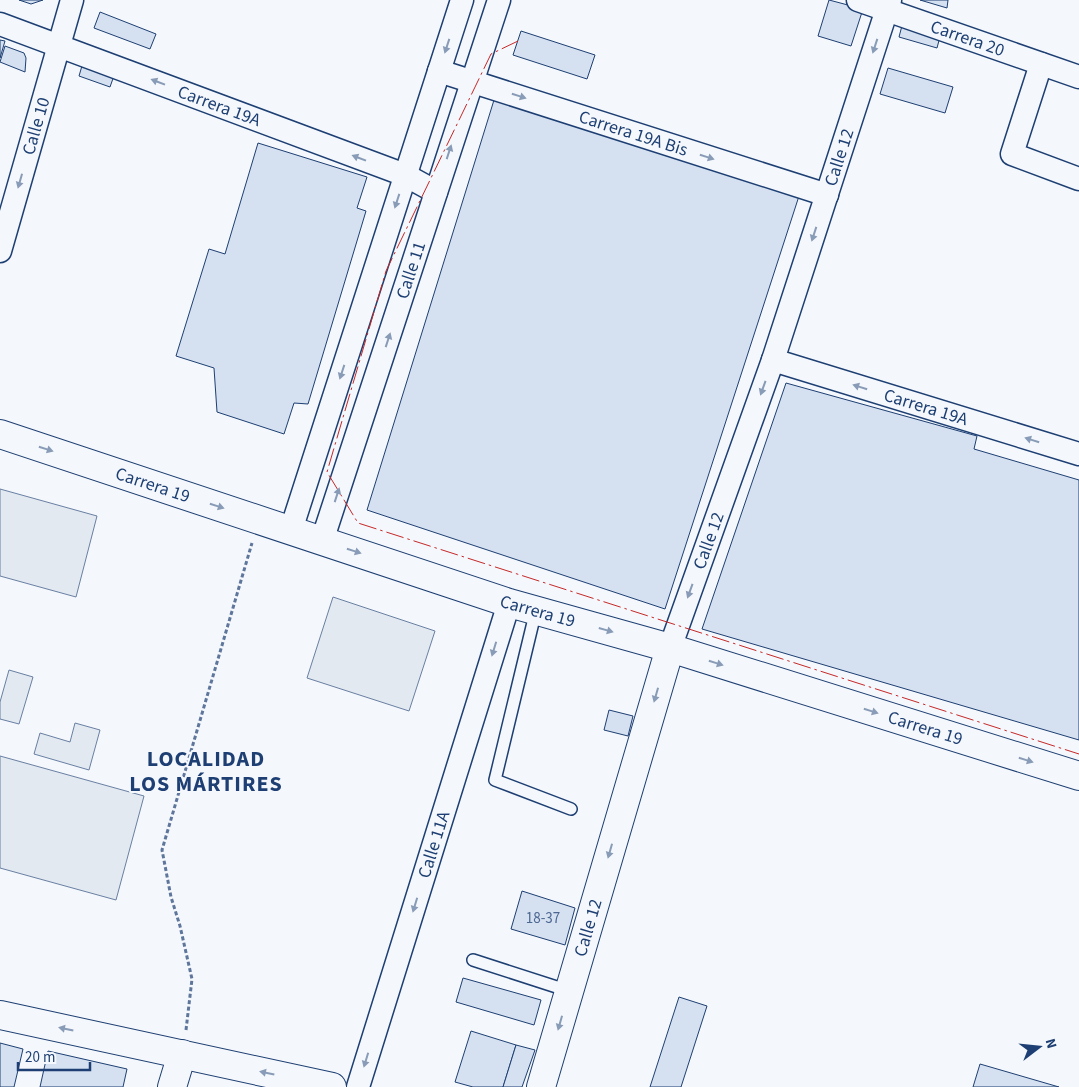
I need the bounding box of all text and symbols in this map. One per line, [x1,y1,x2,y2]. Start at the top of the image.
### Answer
street label: Carrera 20 [927,14,1008,63]
one-way arrow [442,39,450,54]
one-way arrow [871,39,879,54]
one-way arrow [150,78,165,86]
street label: Carrera 19A [174,79,265,133]
one-way arrow [511,93,526,100]
street label: Calle 10 [16,94,56,158]
street label: Carrera 19A Bis [576,104,691,162]
street label: Calle 12 [818,125,860,189]
one-way arrow [446,145,453,160]
one-way arrow [699,153,714,161]
one-way arrow [352,154,367,161]
one-way arrow [16,174,24,189]
one-way arrow [392,194,400,209]
one-way arrow [810,227,818,242]
street label: Calle 11 [390,238,432,302]
one-way arrow [384,332,392,347]
one-way arrow [337,365,345,380]
one-way arrow [759,381,766,396]
street label: Carrera 19A [881,382,971,432]
one-way arrow [853,383,868,390]
one-way arrow [1025,435,1040,443]
one-way arrow [39,446,54,454]
street label: Carrera 19 [112,461,193,509]
one-way arrow [334,487,341,502]
one-way arrow [210,503,225,510]
street label: Calle 12 [687,509,730,573]
one-way arrow [346,548,361,556]
one-way arrow [686,583,693,598]
street label: Carrera 19 [497,588,578,633]
one-way arrow [598,626,614,634]
one-way arrow [490,642,498,657]
one-way arrow [709,659,724,667]
one-way arrow [652,687,660,702]
street label: Carrera 19 [885,704,966,751]
one-way arrow [864,708,879,716]
district label: LOCALIDAD LOS MÁRTIRES [129,743,283,800]
one-way arrow [1019,756,1034,764]
street label: Calle 11A [411,808,456,881]
one-way arrow [606,843,614,858]
street label: Calle 12 [567,896,608,960]
one-way arrow [410,897,418,912]
house number: 18-37 [526,908,560,929]
one-way arrow [555,1016,563,1031]
north arrow [1014,1022,1064,1072]
one-way arrow [59,1025,74,1033]
text: N [1040,1036,1061,1051]
scale bar [18,1040,90,1072]
text: 20 m [25,1047,55,1068]
one-way arrow [362,1052,370,1067]
one-way arrow [259,1069,275,1077]

